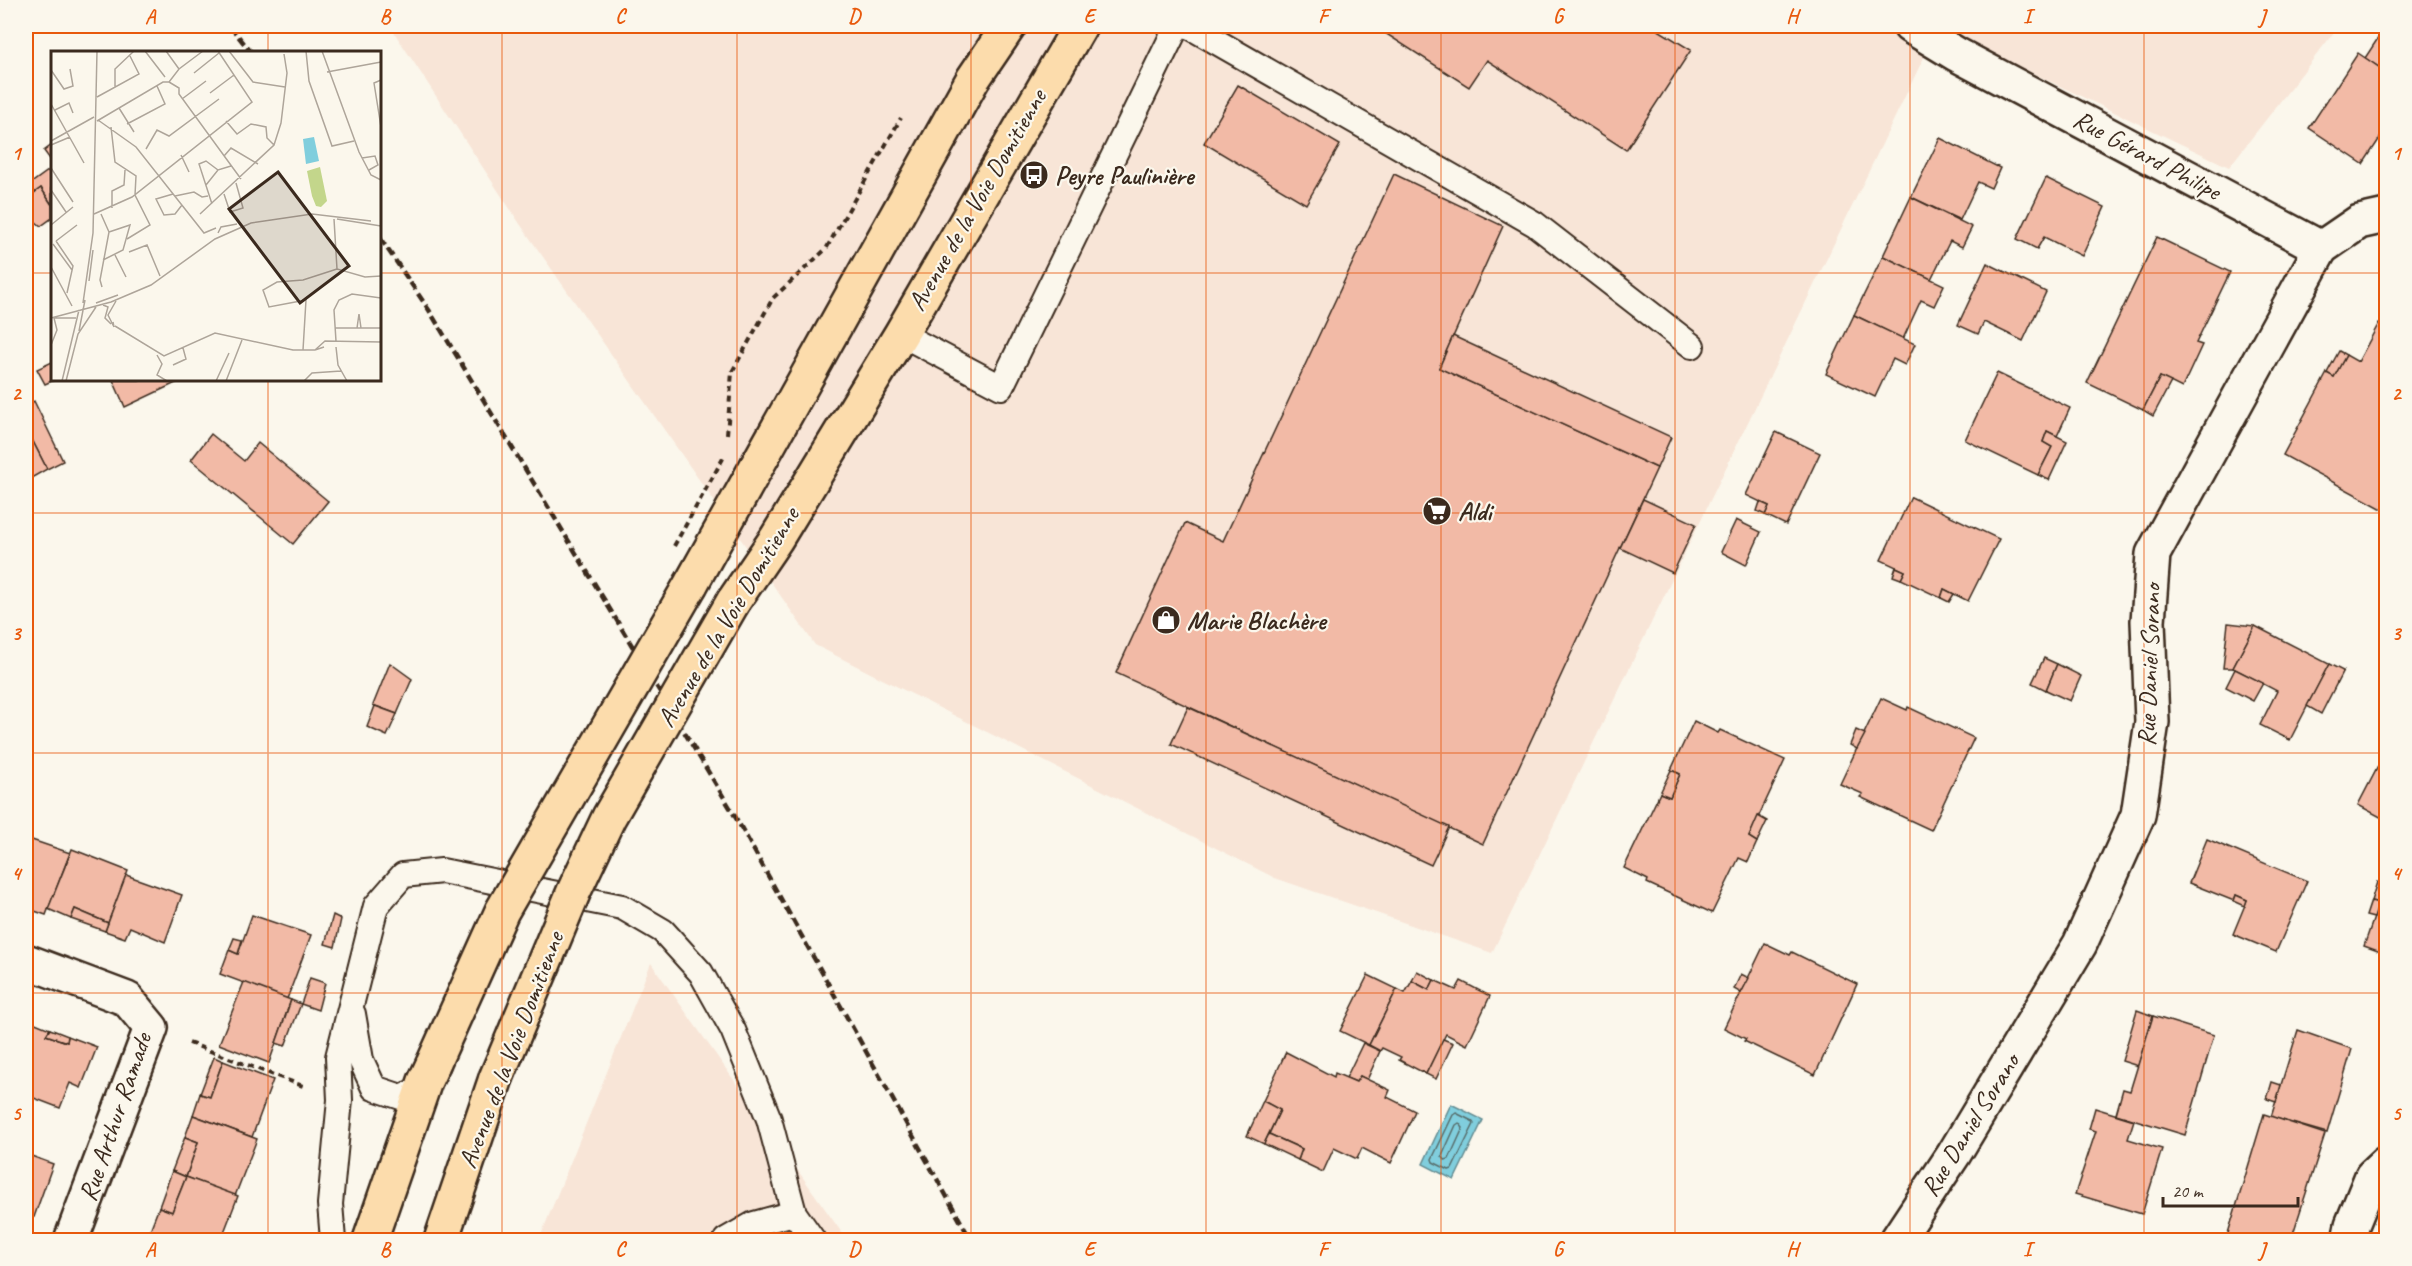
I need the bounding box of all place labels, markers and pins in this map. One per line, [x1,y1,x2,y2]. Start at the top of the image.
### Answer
bus stop icon: Peyre Paulinière [1018,159,1050,191]
place label: Peyre Paulinière [1055,159,1196,192]
supermarket icon: Aldi [1421,495,1453,527]
place label: Aldi [1458,495,1495,528]
shop icon: Marie Blachère [1150,604,1182,636]
place label: Marie Blachère [1187,604,1328,637]

